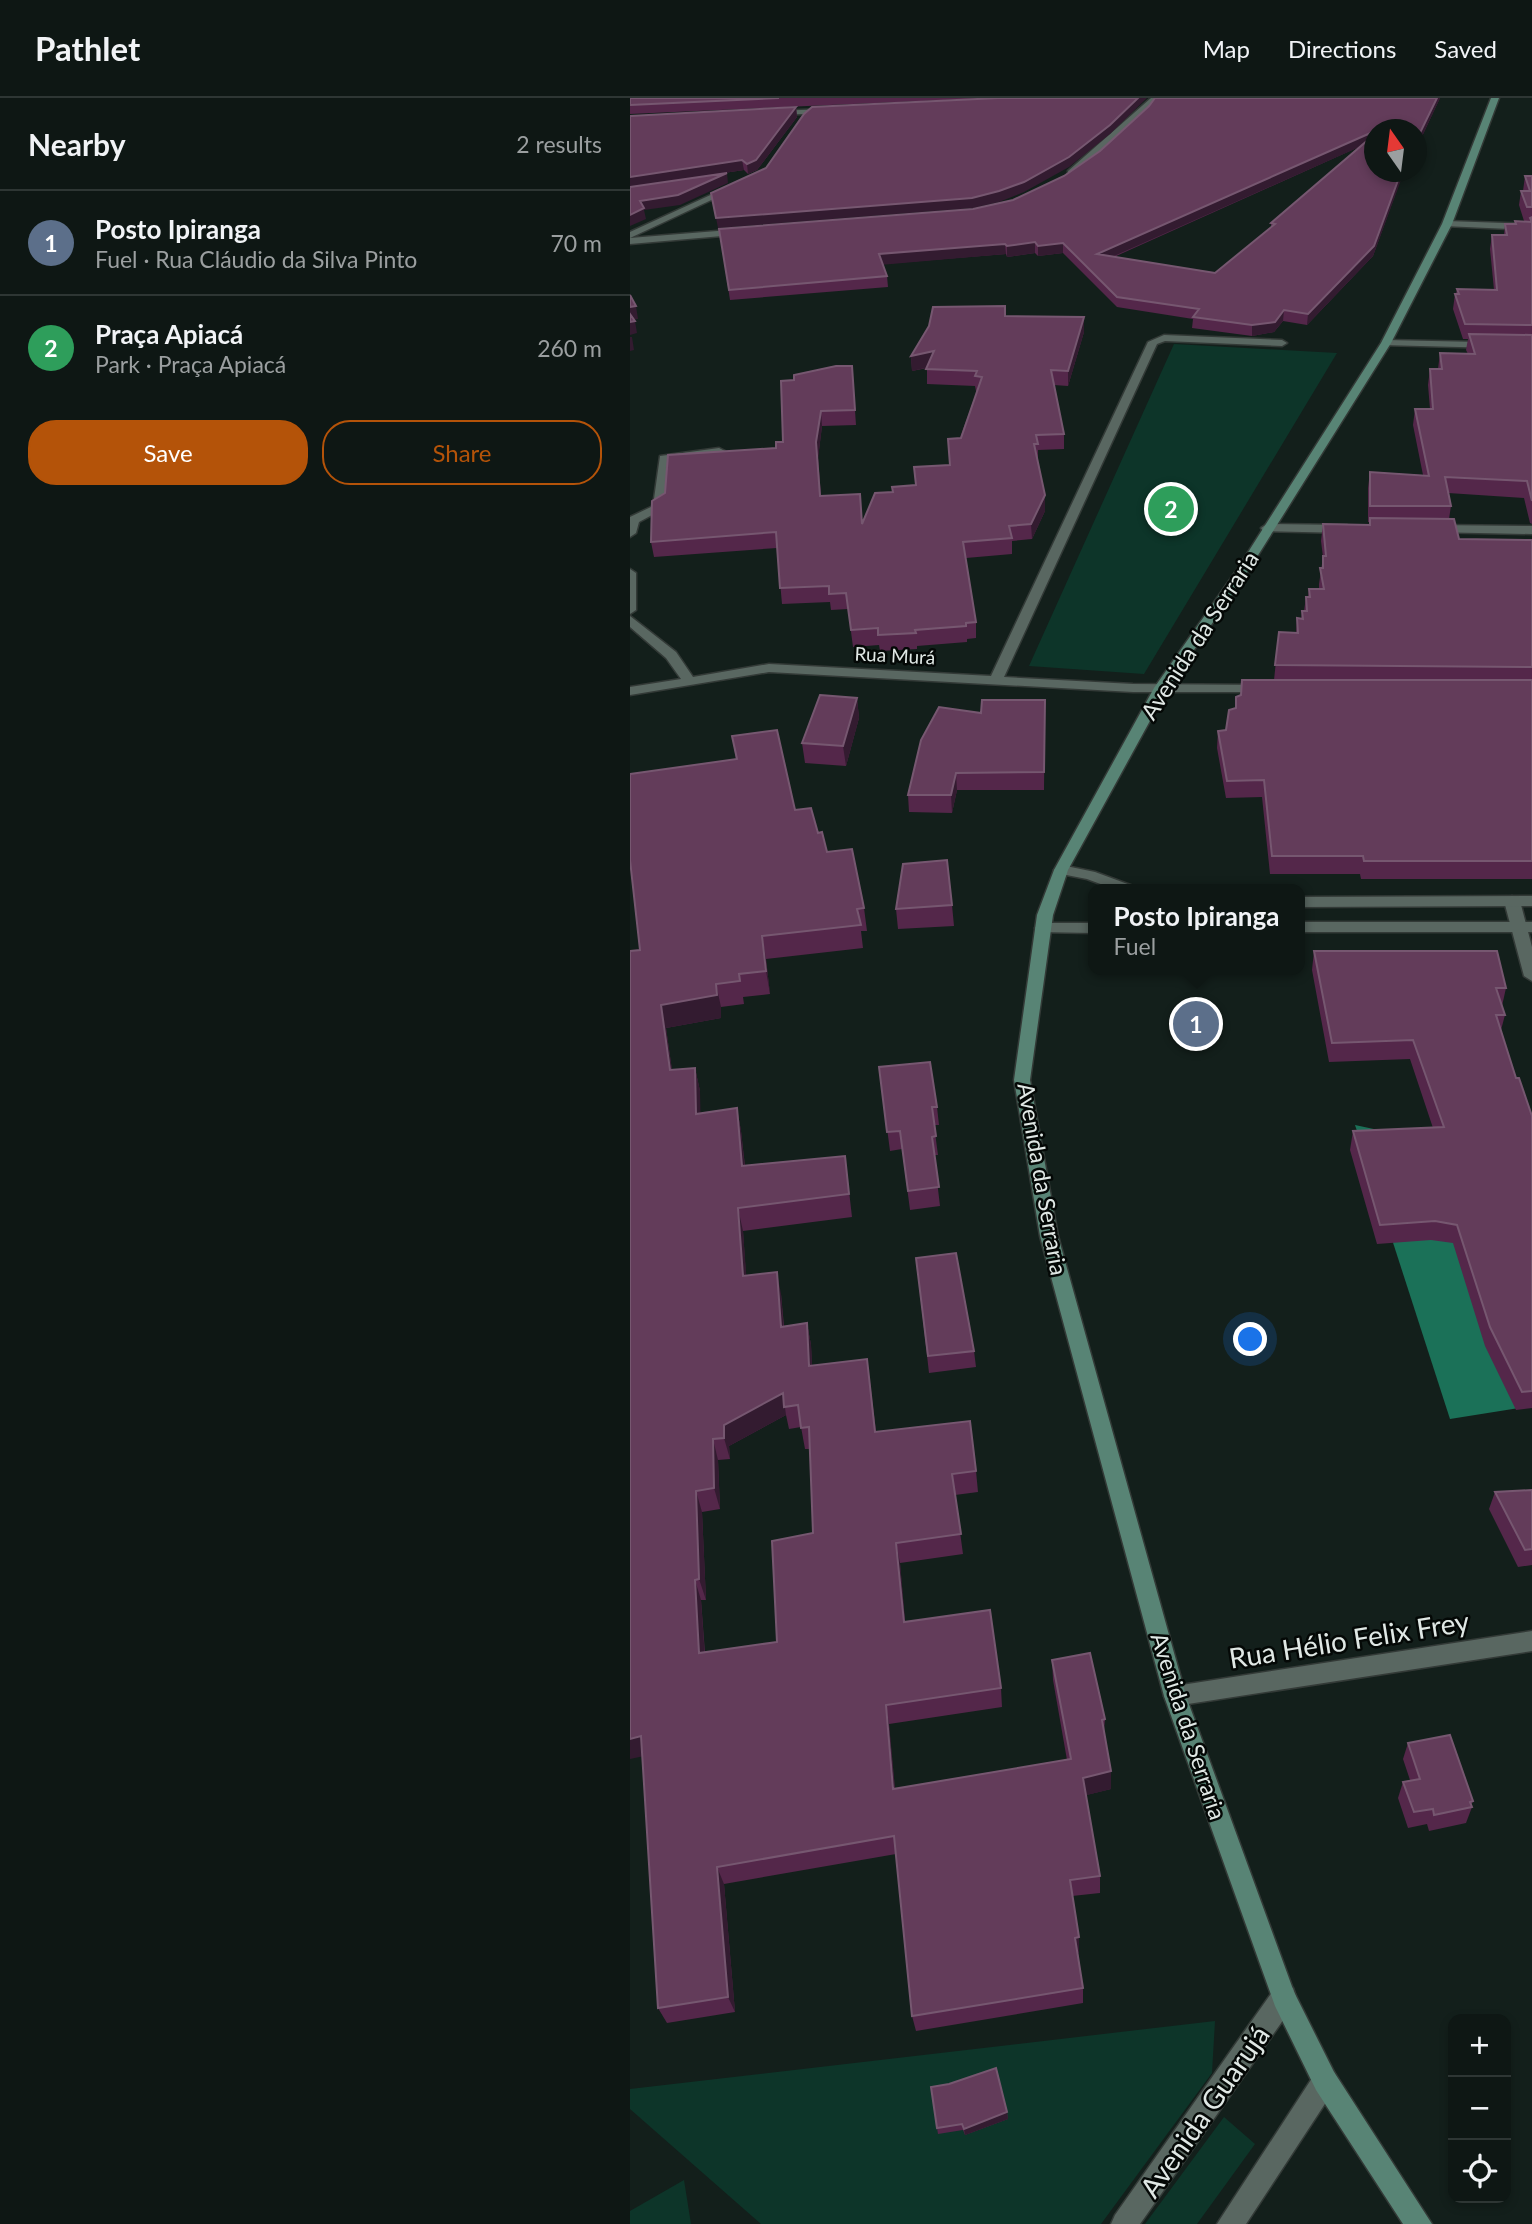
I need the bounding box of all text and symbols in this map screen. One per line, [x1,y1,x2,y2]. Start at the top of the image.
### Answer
text: Pathlet [35,28,140,68]
text: Map [1203,34,1250,63]
text: Directions [1288,34,1396,63]
text: Saved [1434,34,1497,63]
north arrow [1364,119,1427,182]
text: Nearby [28,126,126,162]
text: 2 results [516,130,602,158]
text: Posto Ipiranga [95,213,261,245]
text: 1 [44,229,58,257]
text: 70 m [551,229,602,257]
text: Fuel · Rua Cláudio da Silva Pinto [95,245,417,273]
text: Praça Apiacá [95,318,243,350]
text: 2 [44,334,58,362]
text: 260 m [537,334,602,362]
text: Park · Praça Apiacá [95,350,286,378]
button: Save [28,420,308,485]
button: Share [322,420,602,485]
pin: 2 [1148,483,1194,535]
street label: Avenida da Serraria [1134,546,1264,724]
street label: Rua Murá [854,641,936,669]
popup [1088,884,1305,975]
text: Posto Ipiranga [1114,900,1279,932]
text: Fuel [1114,932,1156,960]
pin: 1 [1173,998,1219,1050]
street label: Avenida da Serraria [1012,1081,1074,1277]
your location [1233,1322,1267,1356]
street label: Rua Hélio Felix Frey [1226,1603,1472,1675]
street label: Avenida da Serraria [1146,1629,1232,1823]
map controls [1448,2014,1511,2203]
button: + [1448,2014,1511,2077]
street label: Avenida Guarujá [1132,2019,1276,2203]
button: − [1448,2077,1511,2140]
button: locate [1448,2140,1511,2203]

